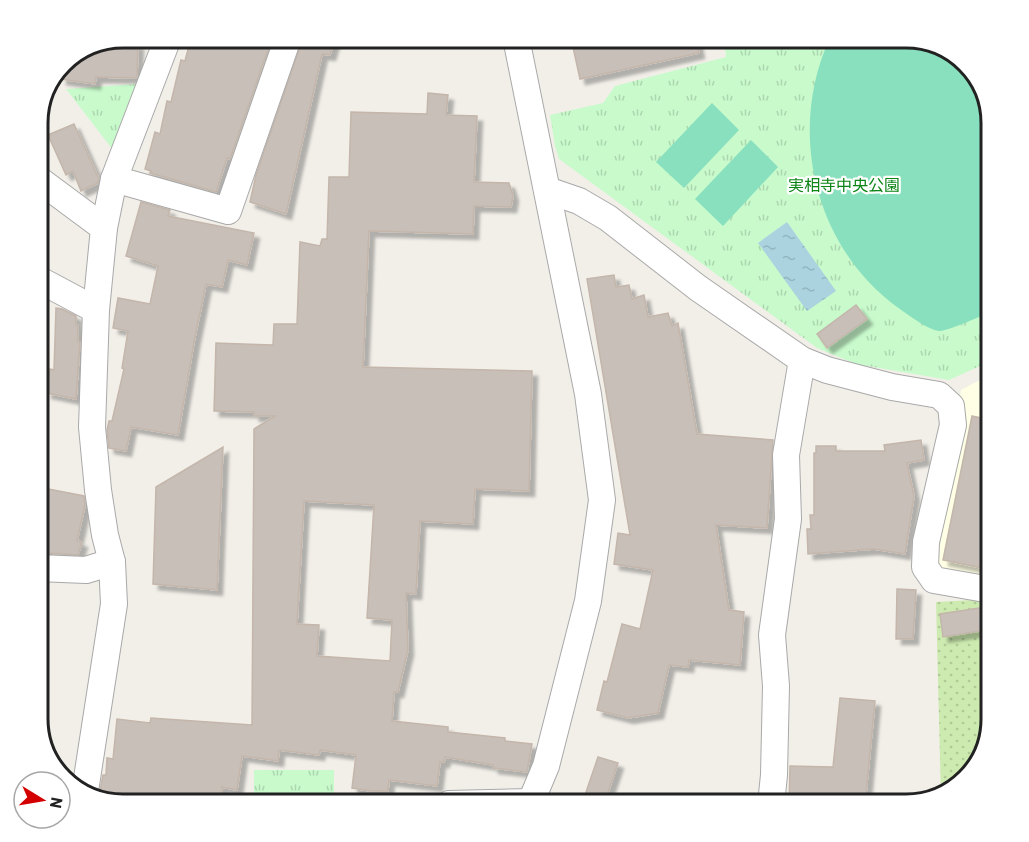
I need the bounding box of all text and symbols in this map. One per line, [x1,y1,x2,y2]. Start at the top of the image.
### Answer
park label: 実相寺中央公園 [788,175,900,194]
north arrow [12,770,72,830]
text: N [47,796,68,810]

